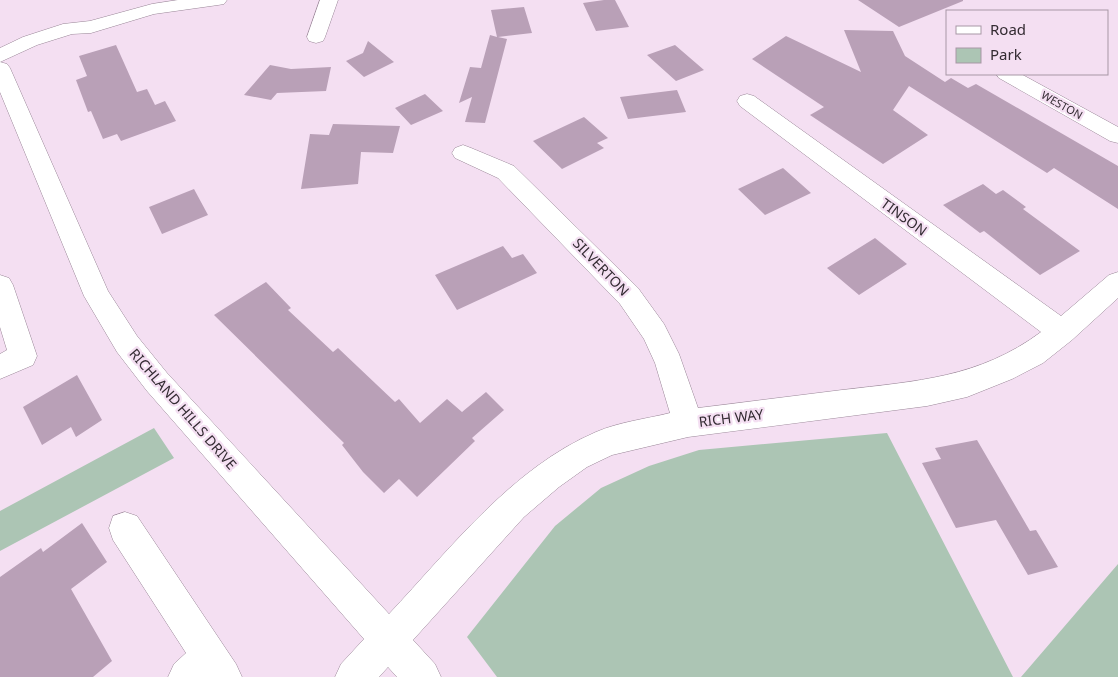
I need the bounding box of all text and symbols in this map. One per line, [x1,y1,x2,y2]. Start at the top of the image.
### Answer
legend [946,10,1108,75]
text: Road [990,19,1026,39]
text: Park [990,44,1022,64]
street label: WESTON [1039,87,1086,122]
street label: TINSON [877,193,931,240]
street label: SILVERTON [569,234,634,300]
street label: RICHLAND HILLS DRIVE [126,344,241,473]
street label: RICH WAY [698,404,764,431]

